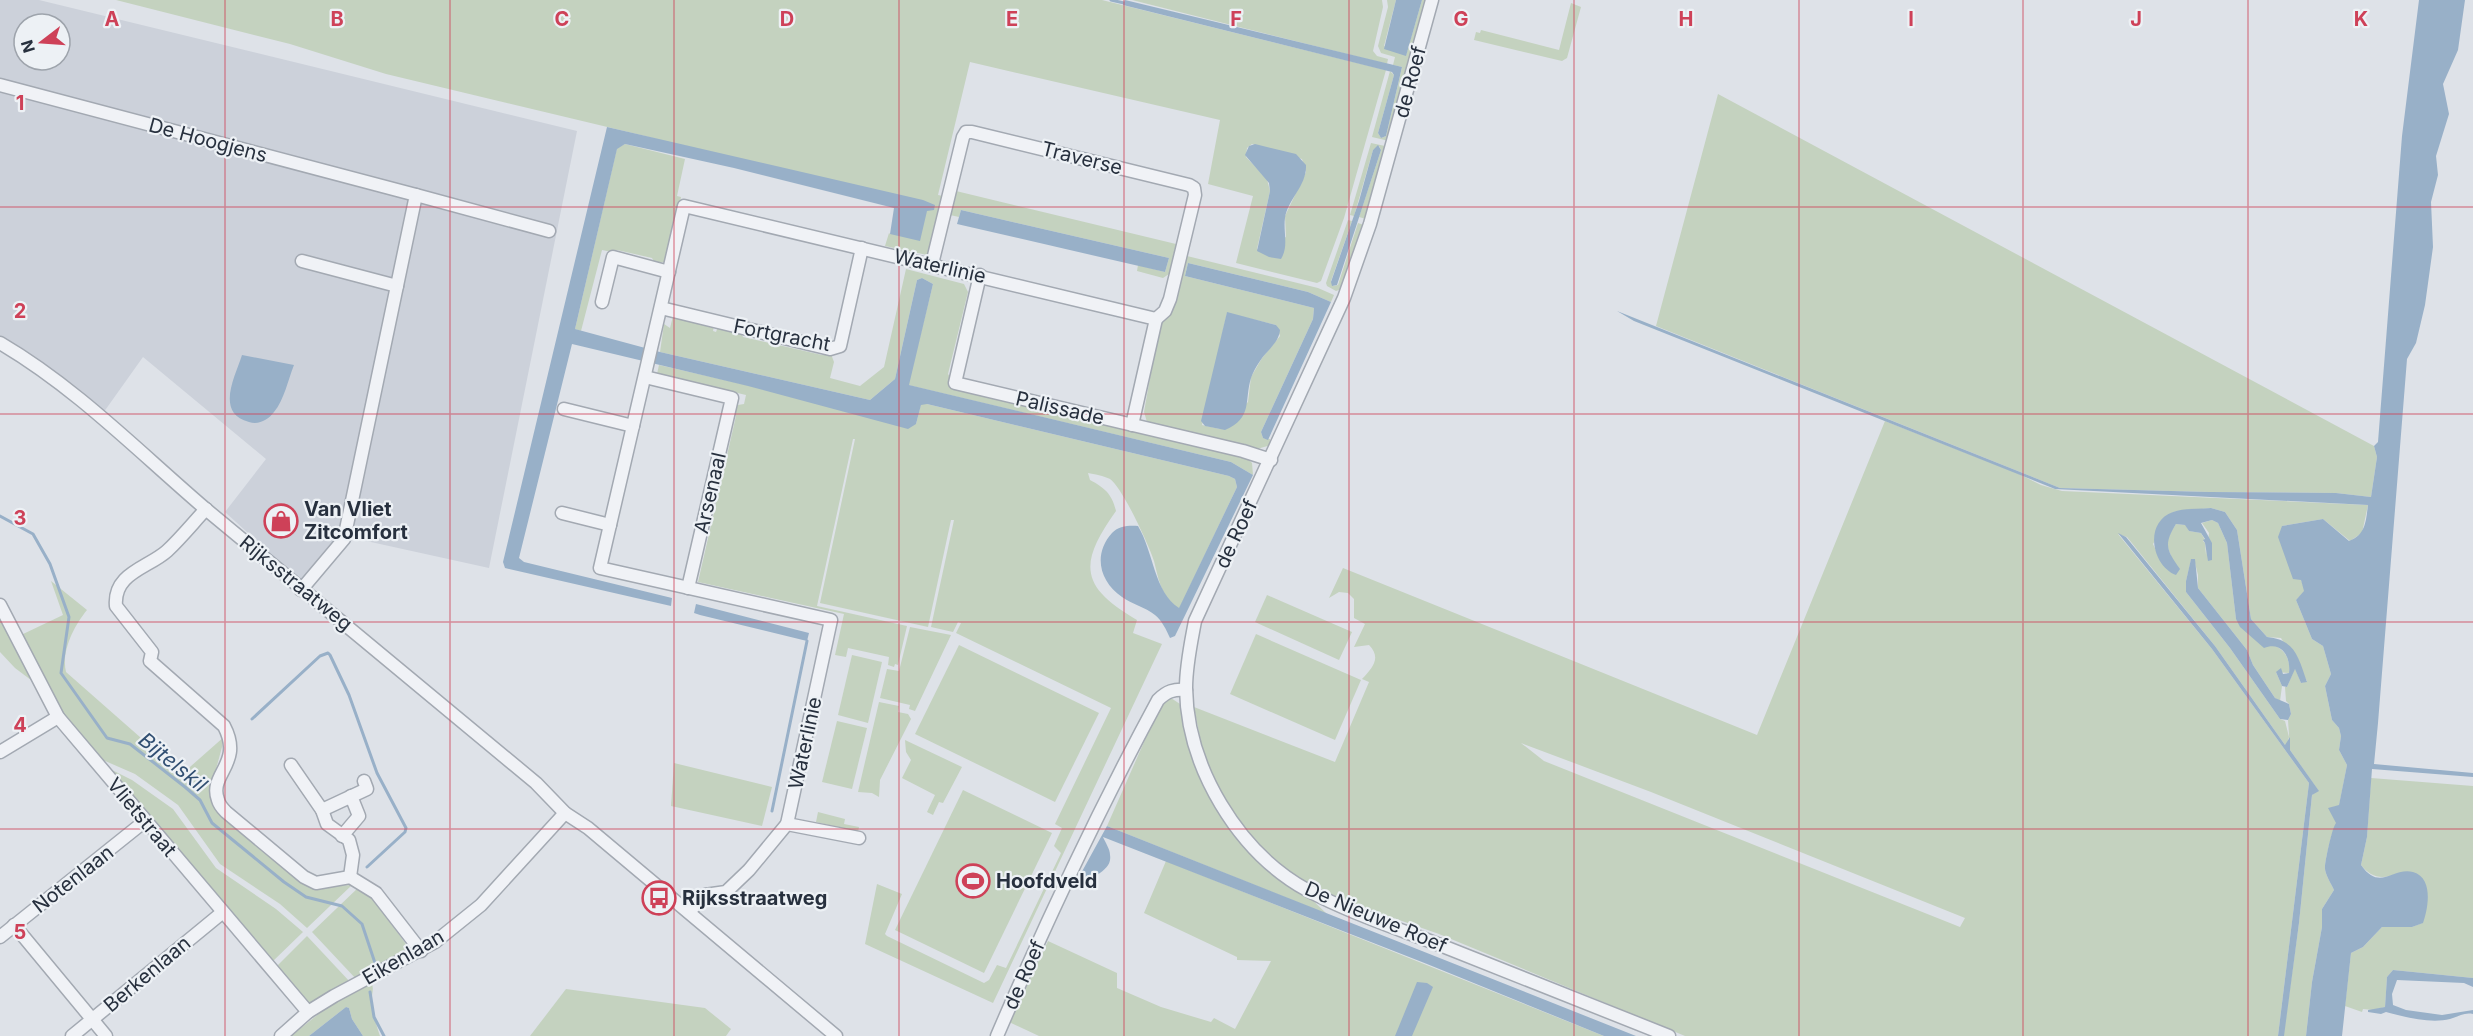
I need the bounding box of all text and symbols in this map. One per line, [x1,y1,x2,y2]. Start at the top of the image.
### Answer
text: A [105,7,120,31]
text: B [330,7,344,31]
text: C [555,7,569,31]
text: D [780,7,794,31]
text: E [1006,7,1018,31]
text: F [1230,7,1242,31]
text: G [1453,7,1469,31]
text: H [1679,7,1693,31]
text: I [1908,7,1914,31]
text: J [2130,7,2142,31]
text: K [2354,7,2368,31]
north arrow [12,12,72,72]
text: N [16,38,39,55]
street label: de Roef [1389,43,1431,120]
text: 1 [16,91,24,115]
street label: De Hoogjens [146,113,270,167]
street label: Traverse [1039,136,1125,180]
street label: Waterlinie [892,244,988,288]
text: 2 [14,299,26,323]
street label: Fortgracht [732,314,833,356]
street label: Palissade [1013,386,1107,430]
street label: Arsenaal [689,450,731,536]
street label: de Roef [1210,495,1263,572]
place label: Van Vliet Zitcomfort [304,497,408,544]
shop icon: Van Vliet Zitcomfort [263,503,299,539]
text: 3 [14,506,26,530]
street label: Rijksstraatweg [235,530,357,636]
street label: Waterlinie [784,695,826,791]
text: 4 [13,713,27,737]
water label: Bijtelskil [134,727,213,798]
street label: Vlietstraat [102,773,182,861]
street label: Notenlaan [28,840,118,918]
sports icon: Hoofdveld [955,863,991,899]
place label: Hoofdveld [996,869,1097,893]
street label: De Nieuwe Roef [1301,876,1451,958]
bus stop icon: Rijksstraatweg [641,880,677,916]
place label: Rijksstraatweg [682,886,827,910]
text: 5 [14,920,26,944]
street label: Eikenlaan [358,924,448,990]
street label: Berkenlaan [99,931,195,1017]
street label: de Roef [998,936,1050,1013]

